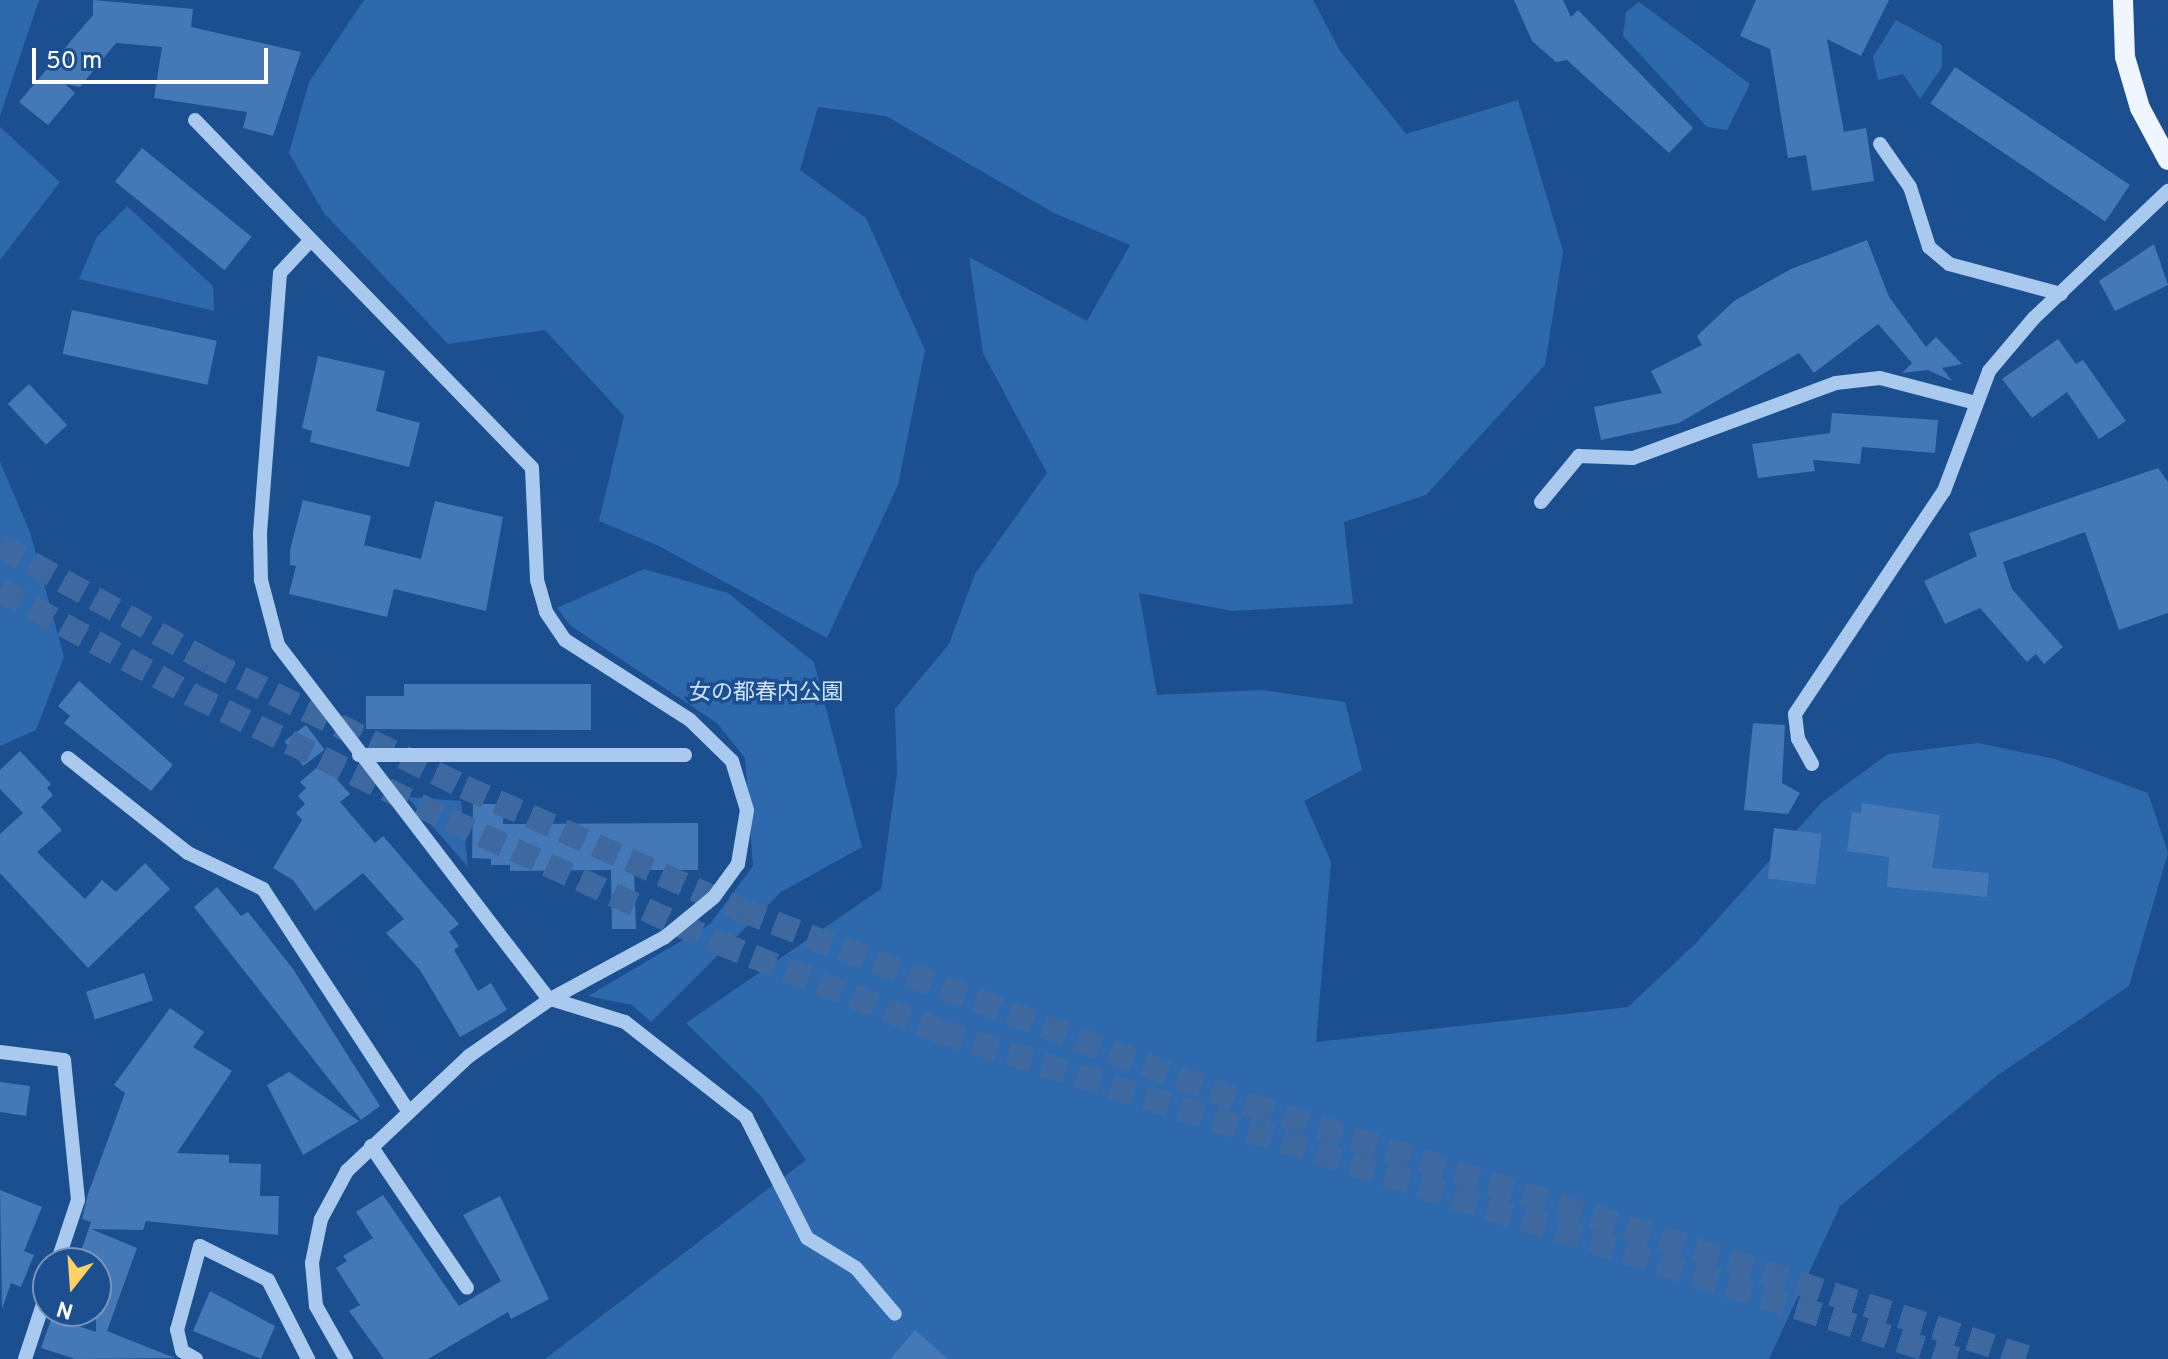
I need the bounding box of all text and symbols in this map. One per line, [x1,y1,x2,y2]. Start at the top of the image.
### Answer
scale bar [36,32,272,82]
text: 50 m [46,47,102,77]
park label: 女の都春内公園 [689,681,843,707]
north arrow [32,1247,112,1327]
text: N [54,1293,77,1324]

